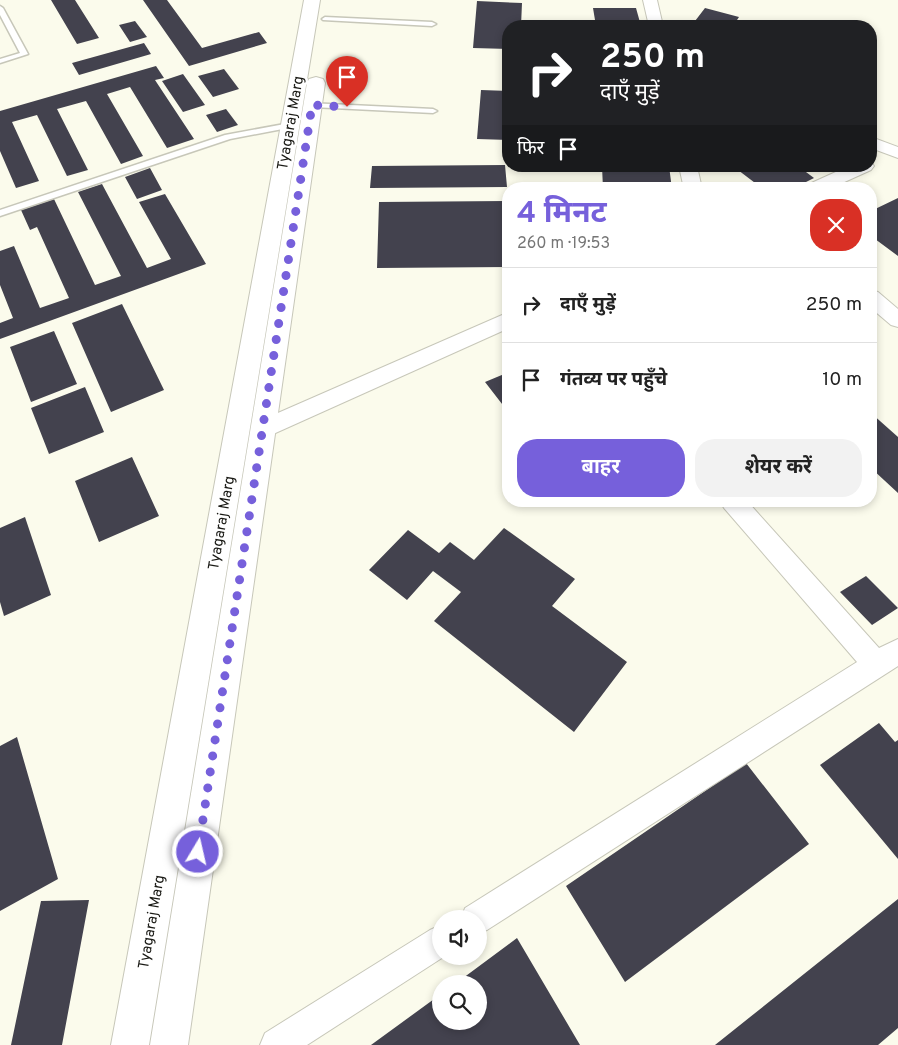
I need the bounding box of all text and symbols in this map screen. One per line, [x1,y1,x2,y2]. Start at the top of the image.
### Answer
text: 250 m [600,36,705,80]
icon: right [517,40,582,105]
pin [326,56,368,107]
icon: arrive [333,63,361,91]
street label: Tyagaraj Marg [274,75,309,172]
text: दाएँ मुड़ें [600,80,660,107]
icon: arrive [554,135,582,163]
text: फिर [517,137,544,161]
text: 4 मिनट [517,196,607,233]
button: close [810,199,862,251]
text: 260 m · 19:53 [517,234,610,254]
icon: right [517,291,545,319]
text: दाएँ मुड़ें [560,293,616,317]
text: 250 m [806,293,862,317]
icon: arrive [517,366,545,394]
text: गंतव्य पर पहुँचे [560,368,667,392]
text: 10 m [822,368,862,392]
button: बाहर [517,439,685,497]
button: शेयर करें [695,439,862,497]
street label: Tyagaraj Marg [205,475,240,572]
position arrow [171,825,223,877]
street label: Tyagaraj Marg [135,874,170,971]
map controls [432,910,487,1030]
button: sound [432,910,487,965]
button: search [432,975,487,1030]

